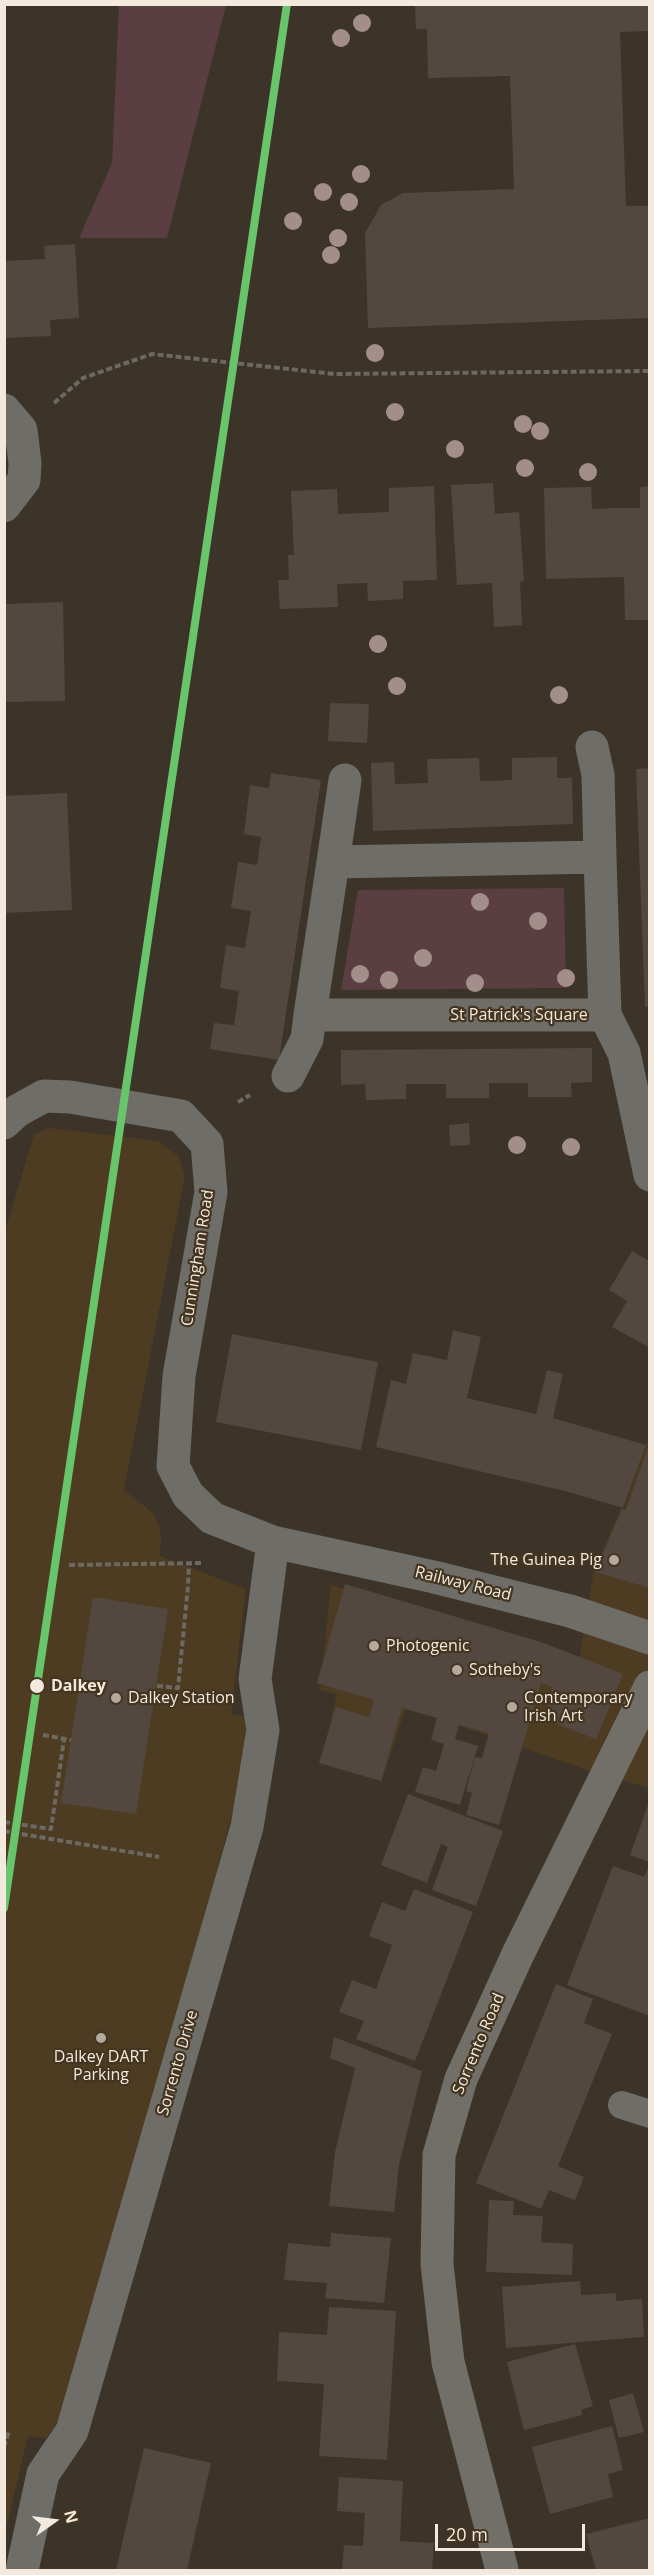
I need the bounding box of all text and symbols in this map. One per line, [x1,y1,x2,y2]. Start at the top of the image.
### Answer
street label: St Patrick's Square [450,1005,588,1025]
street label: Cunningham Road [178,1188,218,1328]
place label: The Guinea Pig [491,1550,602,1570]
marker: The Guinea Pig [607,1553,621,1567]
street label: Railway Road [413,1563,513,1605]
place label: Photogenic [386,1636,470,1656]
marker: Photogenic [367,1639,381,1653]
place label: Sotheby's [469,1660,541,1680]
marker: Sotheby's [450,1663,464,1677]
place label: Dalkey [51,1676,106,1696]
marker: Dalkey [28,1677,46,1695]
place label: Dalkey Station [128,1688,235,1708]
place label: Contemporary Irish Art [524,1688,632,1726]
marker: Dalkey Station [109,1691,123,1705]
marker: Contemporary Irish Art [505,1700,519,1714]
street label: Sorrento Road [449,1991,509,2097]
street label: Sorrento Drive [154,2008,202,2118]
marker: Dalkey DART Parking [94,2031,108,2045]
place label: Dalkey DART Parking [54,2047,148,2085]
north arrow [24,2491,84,2551]
text: N [59,2508,84,2526]
scale bar [438,2512,588,2550]
text: 20 m [446,2522,488,2546]

